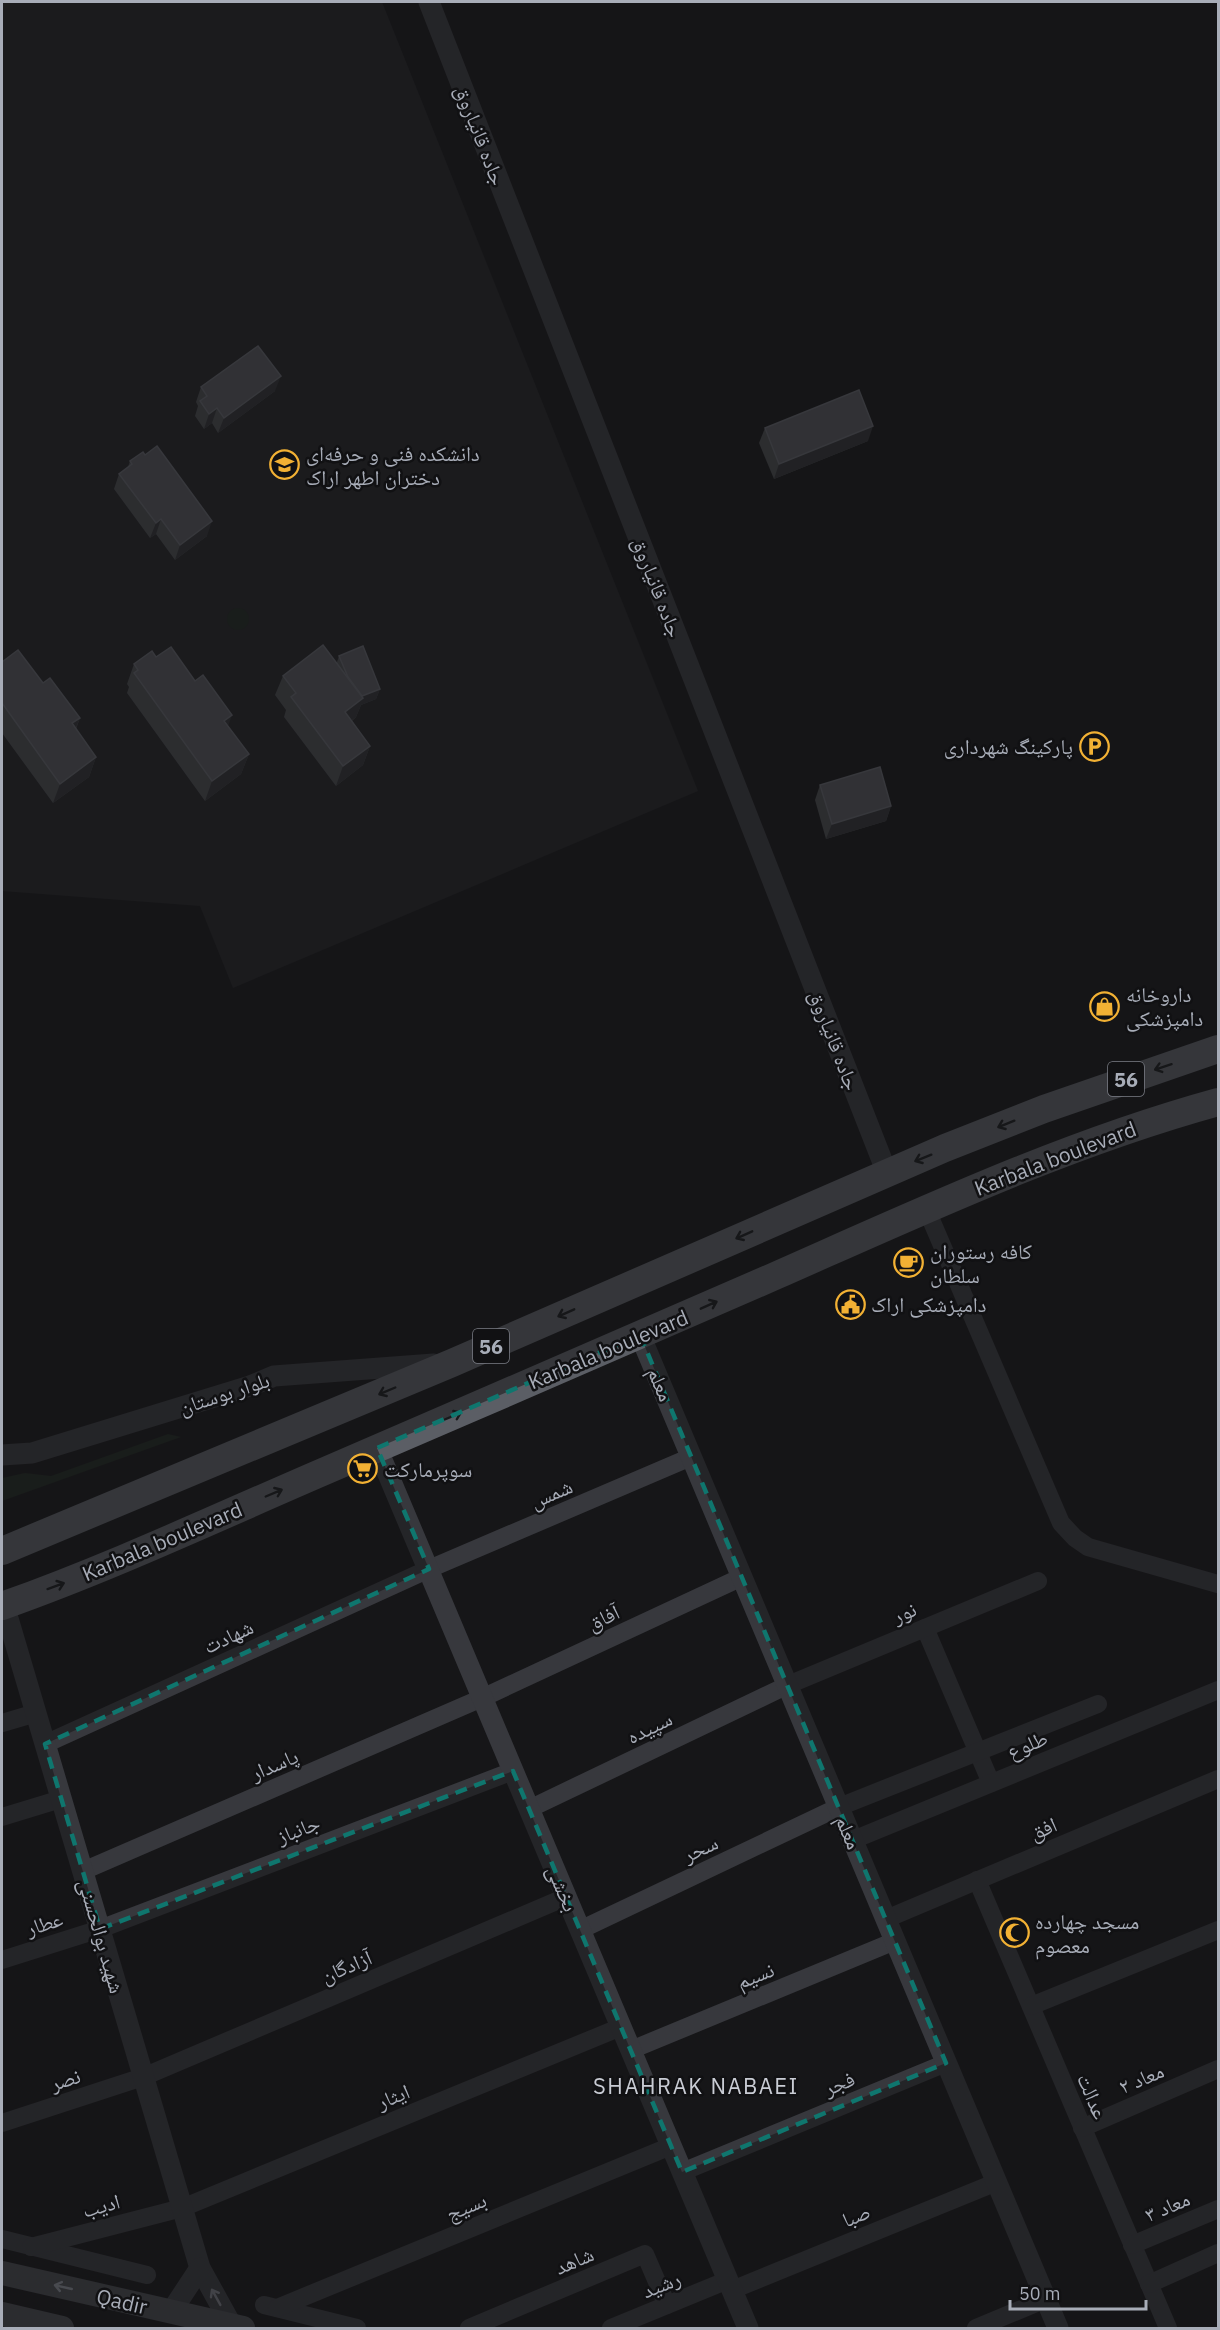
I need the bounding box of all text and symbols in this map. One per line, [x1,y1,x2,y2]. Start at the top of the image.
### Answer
street label: جاده قانیاروق [449,81,513,189]
place label: دانشکده فنی و حرفه‌ای دختران اطهر اراک [306,439,480,491]
school or university icon: دانشکده فنی و حرفه‌ای دختران اطهر اراک [269,449,301,481]
street label: جاده قانیاروق [626,533,690,641]
parking icon: پارکینگ شهرداری [1078,730,1110,762]
place label: پارکینگ شهرداری [944,732,1073,760]
place label: داروخانه دامپزشکی [1126,980,1203,1032]
street label: جاده قانیاروق [803,986,867,1094]
shop icon: داروخانه دامپزشکی [1089,990,1121,1022]
road number: 56 [1108,1062,1144,1096]
one-way arrow [1154,1063,1173,1074]
street label: Karbala boulevard [970,1114,1140,1202]
one-way arrow [997,1119,1015,1130]
one-way arrow [915,1153,933,1164]
one-way arrow [736,1230,754,1241]
place label: کافه رستوران سلطان [930,1237,1032,1289]
cafe icon: کافه رستوران سلطان [893,1247,925,1279]
public building icon: دامپزشکی اراک [834,1288,866,1320]
place label: دامپزشکی اراک [871,1290,986,1318]
one-way arrow [700,1299,718,1310]
street label: Karbala boulevard [524,1303,692,1395]
one-way arrow [557,1308,575,1320]
road number: 56 [473,1329,509,1363]
street label: معلم [640,1363,681,1406]
street label: بلوار بوستان [175,1365,273,1421]
one-way arrow [378,1385,396,1397]
one-way arrow [444,1409,462,1421]
supermarket icon: سوپرمارکت [347,1453,379,1485]
place label: سوپرمارکت [384,1455,472,1483]
street label: شمس [525,1472,577,1514]
one-way arrow [265,1487,283,1498]
street label: Karbala boulevard [78,1495,246,1587]
one-way arrow [47,1579,65,1590]
street label: نور [887,1594,920,1630]
street label: آفاق [582,1597,624,1637]
street label: شهادت [198,1612,258,1660]
street label: سپیده [622,1704,676,1750]
street label: طلوع [1003,1723,1051,1765]
street label: پاسدار [245,1741,302,1787]
street label: جانباز [272,1808,324,1850]
street label: افق [1025,1810,1061,1846]
street label: معلم [828,1811,869,1854]
street label: سحر [677,1828,722,1869]
street label: بخشی [541,1860,585,1916]
street label: شهید بوالحسنی [72,1876,132,1996]
street label: عطار [21,1904,66,1942]
place label: مسجد چهارده معصوم [1035,1907,1139,1960]
mosque icon: مسجد چهارده معصوم [998,1917,1030,1949]
street label: آزادگان [316,1942,377,1989]
street label: نسیم [732,1955,778,1996]
street label: معاد ۲ [1114,2056,1168,2100]
street label: نصر [45,2061,84,2097]
street label: فجر [818,2064,859,2102]
street label: عدالت [1071,2069,1115,2124]
district label: SHAHRAK NABAEI [593,2071,799,2100]
street label: ایثار [371,2077,414,2116]
street label: معاد ۳ [1140,2184,1194,2228]
street label: بسیج [442,2185,490,2227]
street label: ادیب [79,2187,123,2223]
street label: صبا [838,2197,874,2233]
street label: شاهد [550,2239,598,2281]
street label: رشید [637,2264,685,2304]
scale bar [1010,2273,1146,2311]
one-way arrow [54,2281,73,2293]
street label: Qadir [94,2282,150,2320]
text: 50 m [1019,2282,1061,2305]
one-way arrow [209,2289,221,2306]

